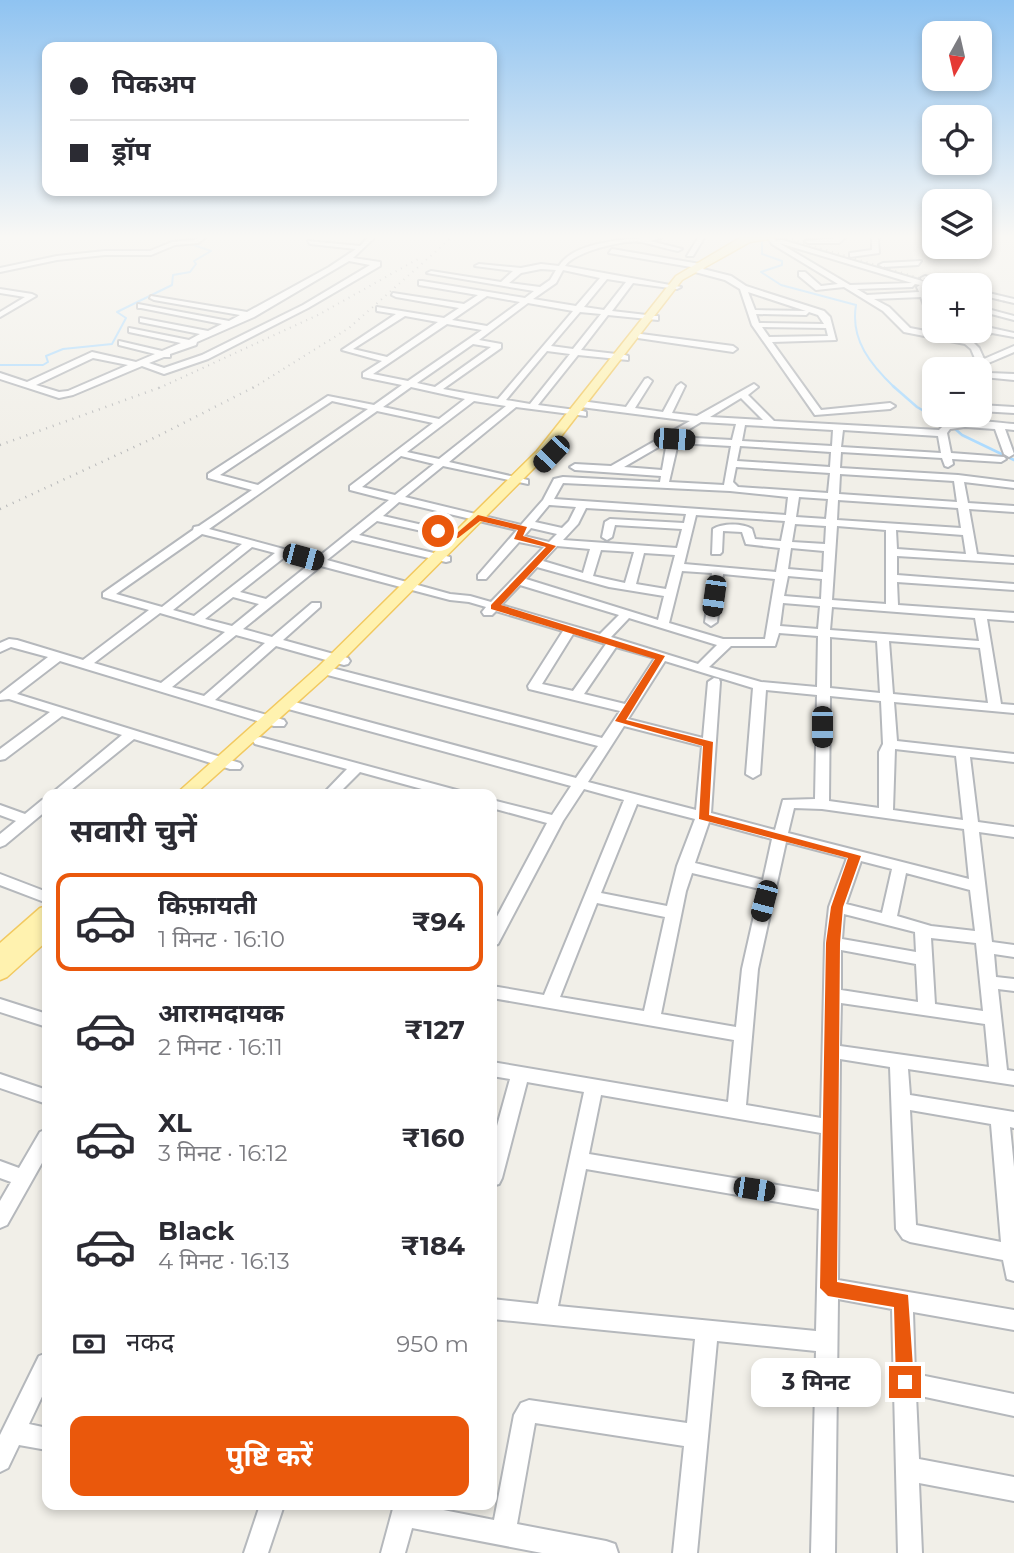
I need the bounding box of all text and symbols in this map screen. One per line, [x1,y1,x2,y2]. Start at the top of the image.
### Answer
north arrow [922,21,992,91]
map controls [922,21,992,427]
text: पिकअप [112,68,195,100]
button: locate [922,105,992,175]
text: ड्रॉप [112,135,150,167]
button: layers [922,189,992,259]
button: + [922,273,992,343]
button: − [922,357,992,427]
car [653,427,696,451]
car [529,432,574,476]
route start [422,515,454,547]
car [280,541,327,573]
car [701,574,728,618]
car [812,706,833,748]
text: सवारी चुनें [70,811,197,850]
car [749,878,780,924]
text: किफ़ायती [158,889,257,921]
icon: car [74,891,137,954]
text: ₹94 [412,906,465,938]
text: 1 मिनट · 16:10 [158,925,285,953]
text: आरामदायक [158,997,284,1029]
icon: car [74,999,137,1062]
text: ₹127 [404,1014,465,1046]
text: 2 मिनट · 16:11 [158,1033,283,1061]
icon: car [74,1107,137,1170]
text: XL [158,1107,192,1139]
text: ₹160 [402,1122,465,1154]
text: 3 मिनट · 16:12 [158,1139,287,1167]
car [732,1175,777,1203]
icon: car [74,1215,137,1278]
text: Black [158,1215,234,1247]
text: ₹184 [401,1230,465,1262]
text: 4 मिनट · 16:13 [158,1247,290,1275]
icon: cash [70,1325,108,1363]
text: नकद [126,1326,174,1358]
text: 950 m [396,1330,469,1358]
callout: 3 मिनट [751,1358,880,1406]
route end [889,1366,921,1398]
text: 3 मिनट [782,1368,850,1396]
button: पुष्टि करें [70,1416,469,1496]

